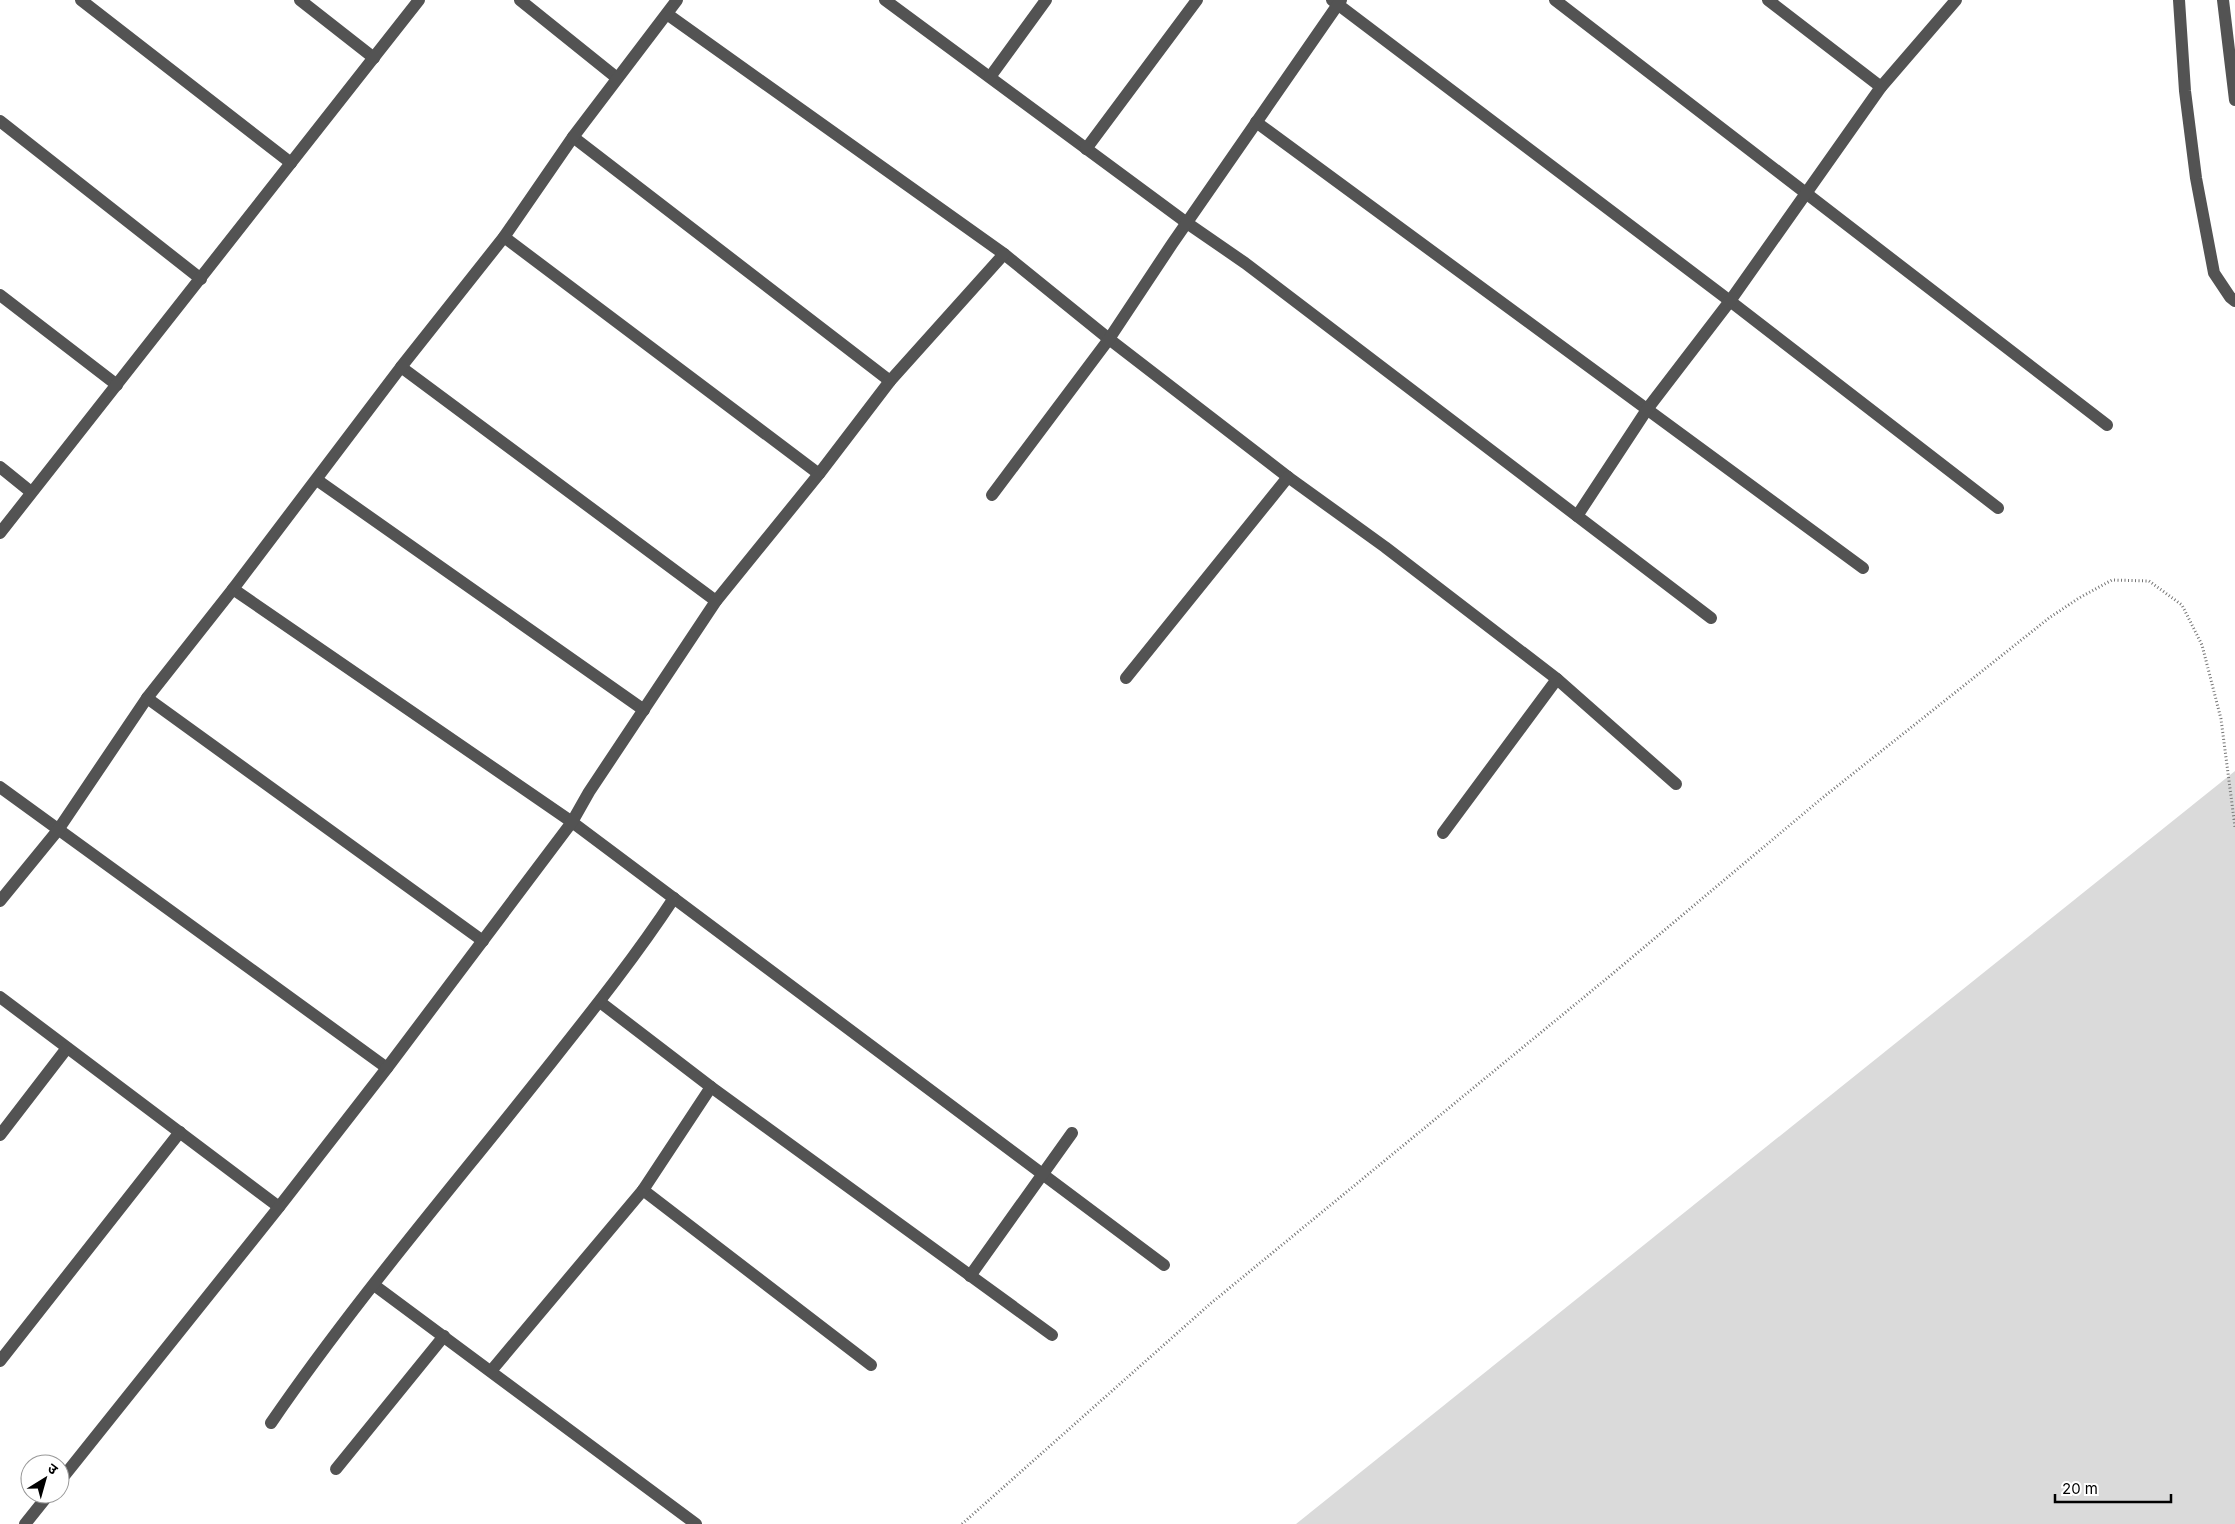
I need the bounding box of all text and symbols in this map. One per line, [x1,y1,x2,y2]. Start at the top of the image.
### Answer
north arrow [20,1454,70,1504]
text: उ [45,1459,62,1478]
scale bar [2055,1472,2171,1504]
text: 20 m [2062,1479,2098,1498]

